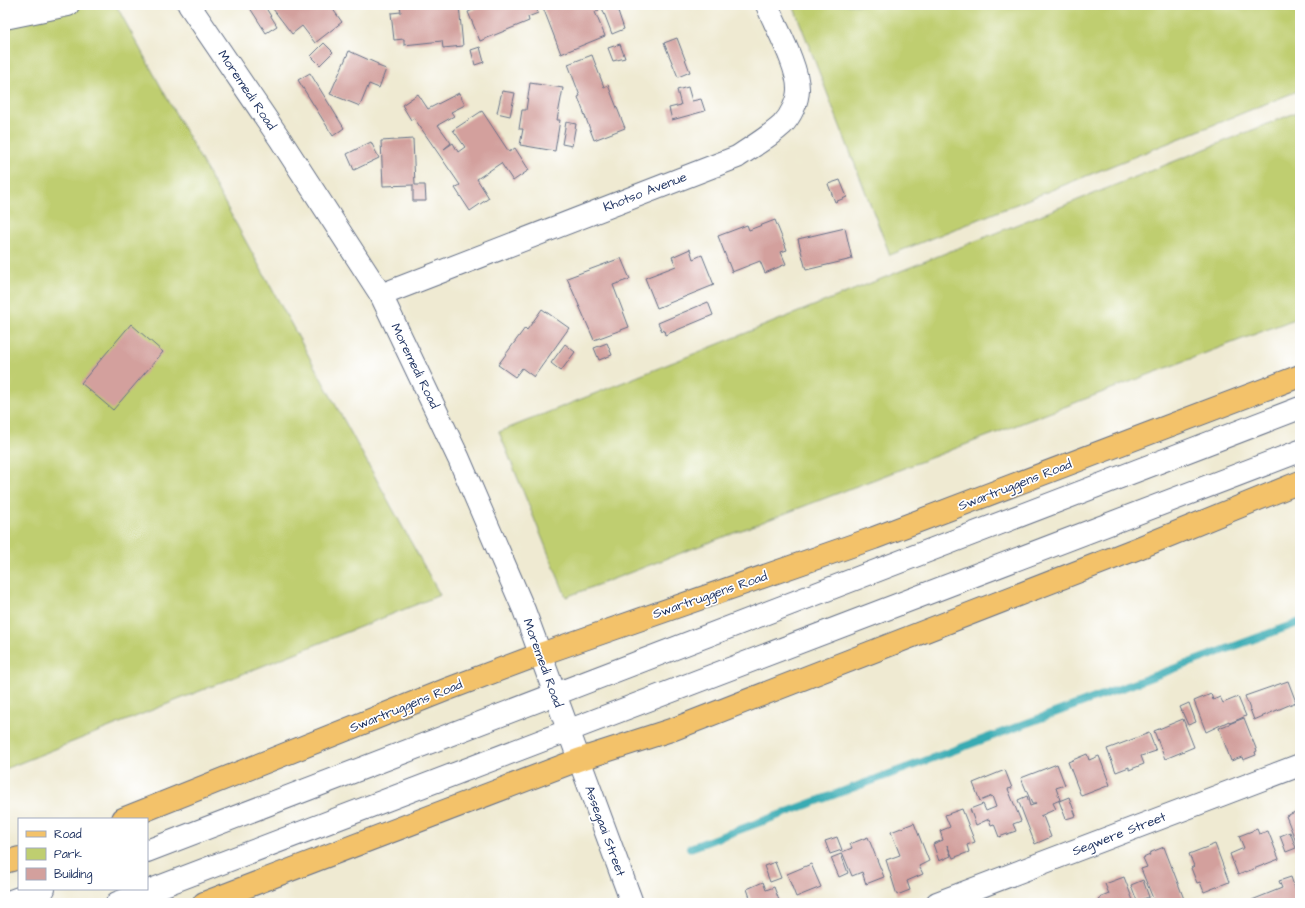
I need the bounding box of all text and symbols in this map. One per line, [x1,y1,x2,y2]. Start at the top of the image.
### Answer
street label: Moremedi Road [214,46,281,134]
street label: Khotso Avenue [601,168,689,216]
street label: Moremedi Road [386,320,444,412]
street label: Swartruggens Road [956,455,1075,516]
street label: Swartruggens Road [650,567,770,624]
street label: Moremedi Road [519,616,567,710]
street label: Swartruggens Road [347,675,466,738]
street label: Assegaai Street [579,783,630,880]
street label: Segwere Street [1069,808,1170,861]
legend [18,818,148,890]
text: Road [54,826,82,843]
text: Park [54,846,82,863]
text: Building [54,866,92,884]

